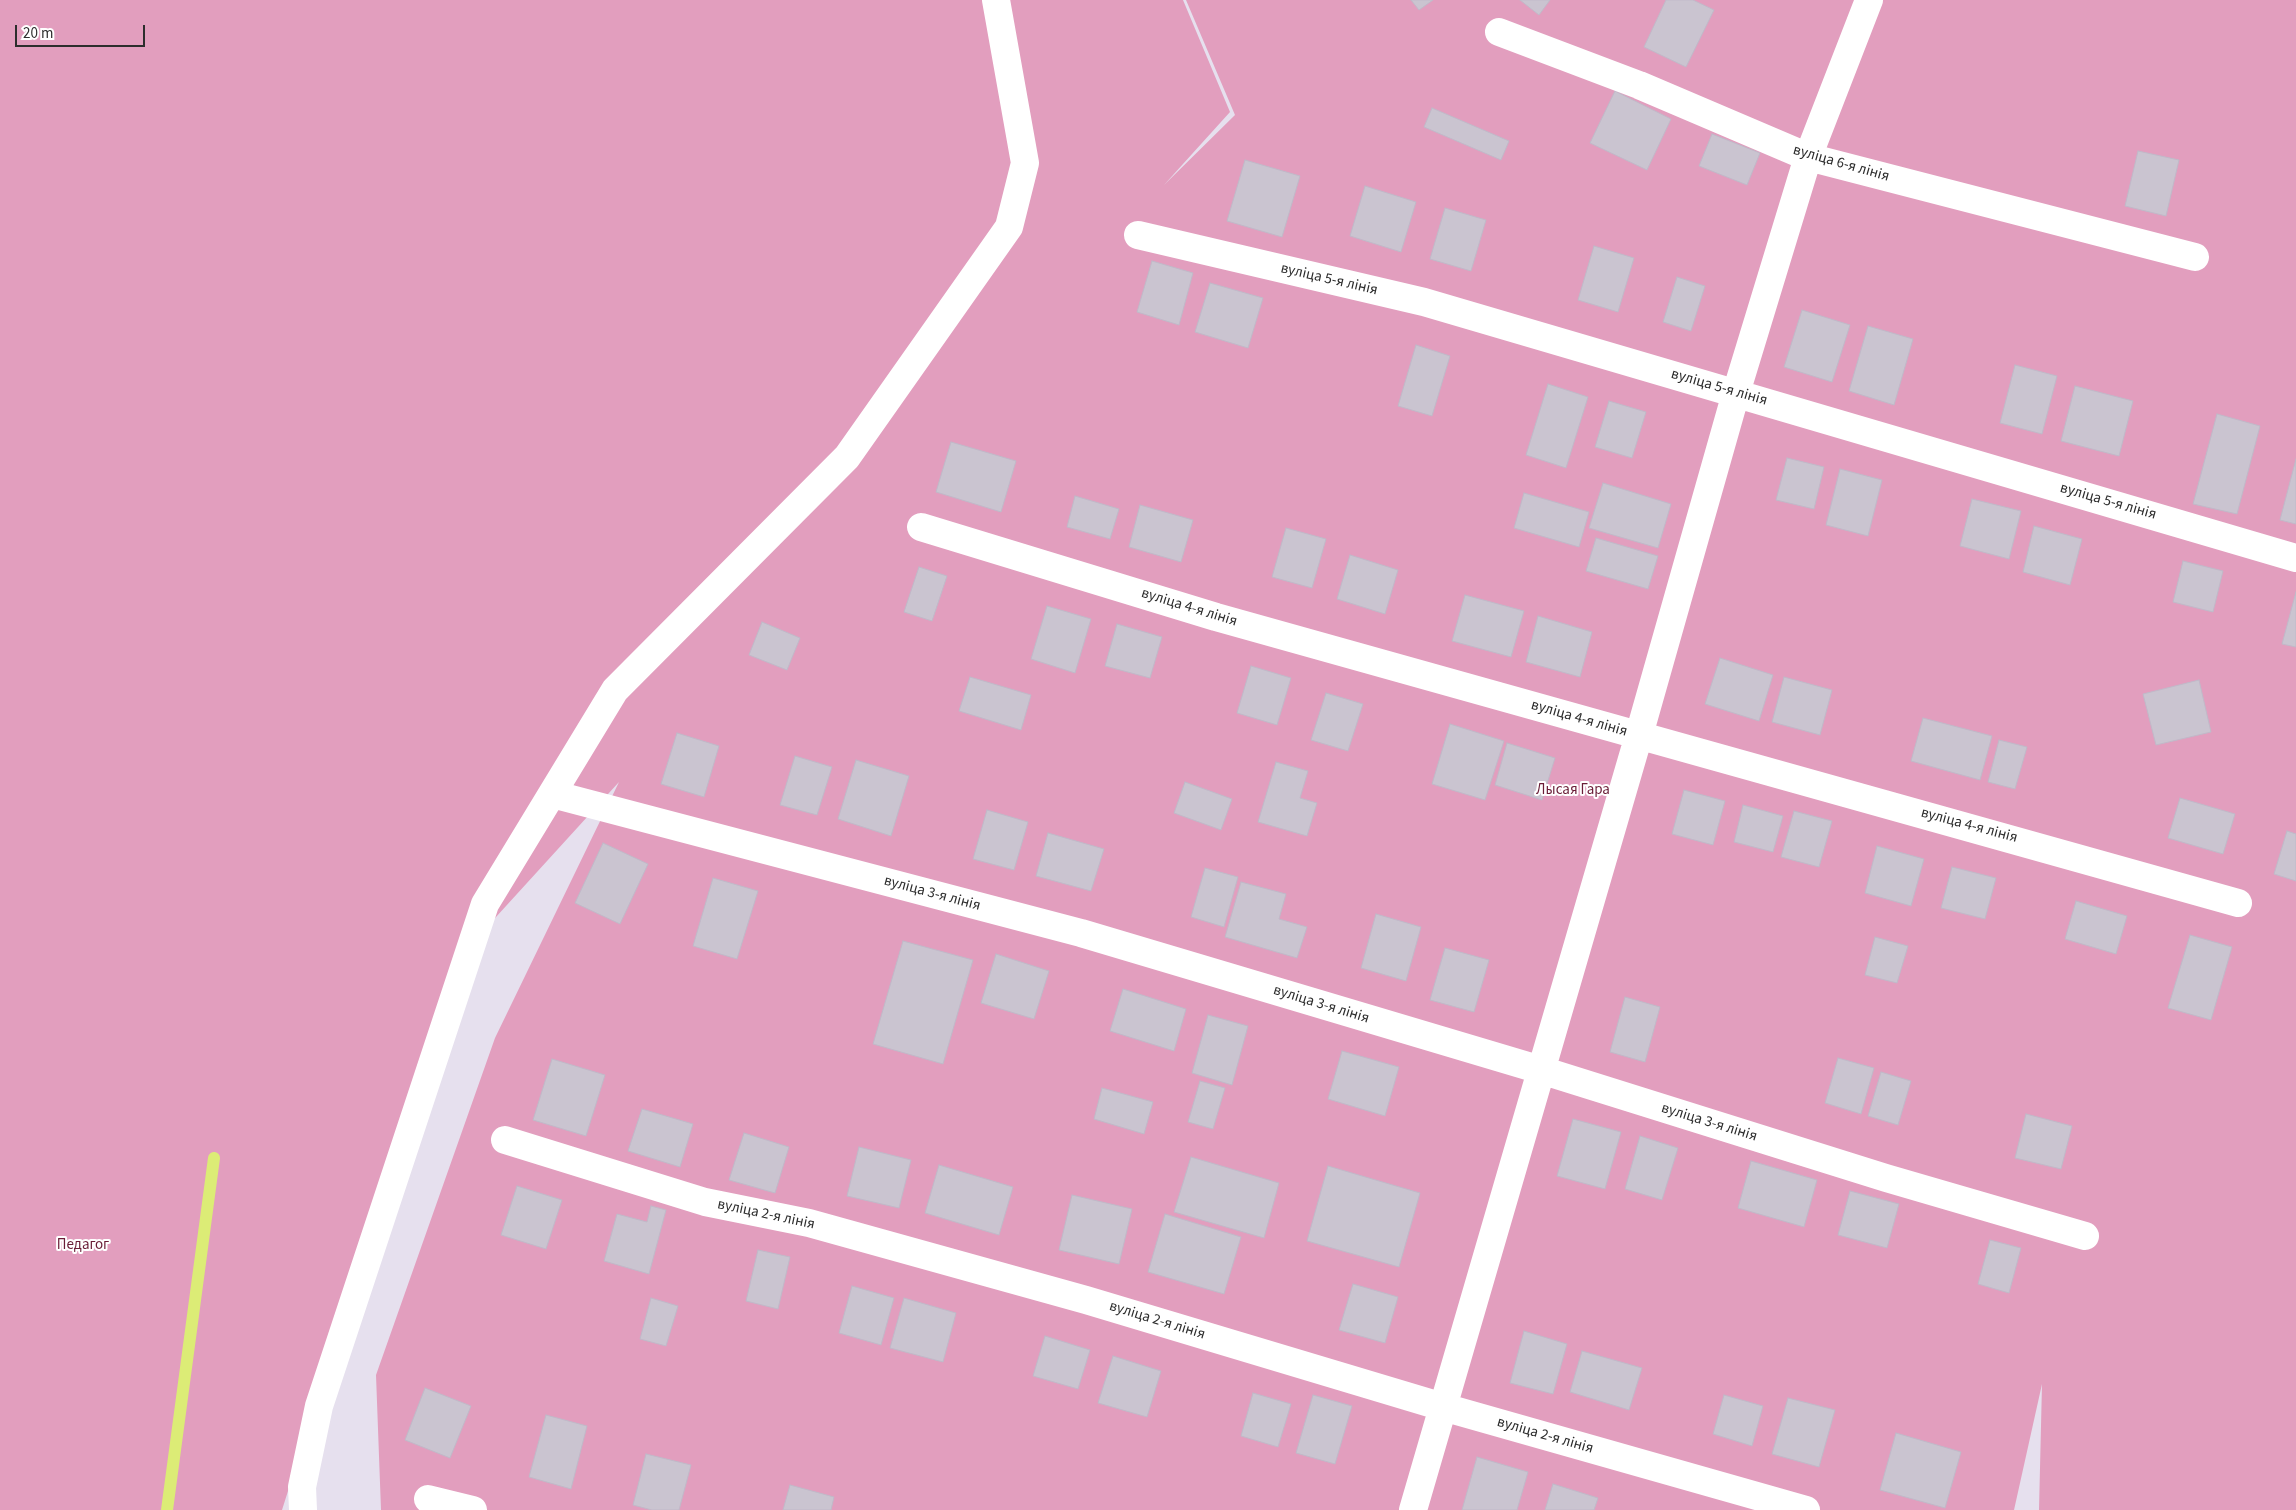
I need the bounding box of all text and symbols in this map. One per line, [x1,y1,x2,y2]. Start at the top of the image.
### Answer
scale bar [18,15,148,47]
text: 20 m [23,23,53,44]
street label: вуліца 6-я лінія [1791,142,1891,186]
street label: вуліца 5-я лінія [1279,260,1379,300]
street label: вуліца 5-я лінія [1669,366,1769,410]
street label: вуліца 5-я лінія [2058,480,2158,524]
street label: вуліца 4-я лінія [1139,585,1239,631]
street label: вуліца 4-я лінія [1529,697,1629,741]
park label: Лысая Гара [1536,782,1610,800]
street label: вуліца 4-я лінія [1919,804,2019,848]
street label: вуліца 3-я лінія [882,872,982,916]
street label: вуліца 3-я лінія [1271,982,1371,1028]
street label: вуліца 3-я лінія [1659,1100,1759,1146]
street label: вуліца 2-я лінія [716,1196,816,1234]
park label: Педагог [57,1237,109,1255]
street label: вуліца 2-я лінія [1107,1298,1207,1344]
street label: вуліца 2-я лінія [1495,1414,1595,1458]

